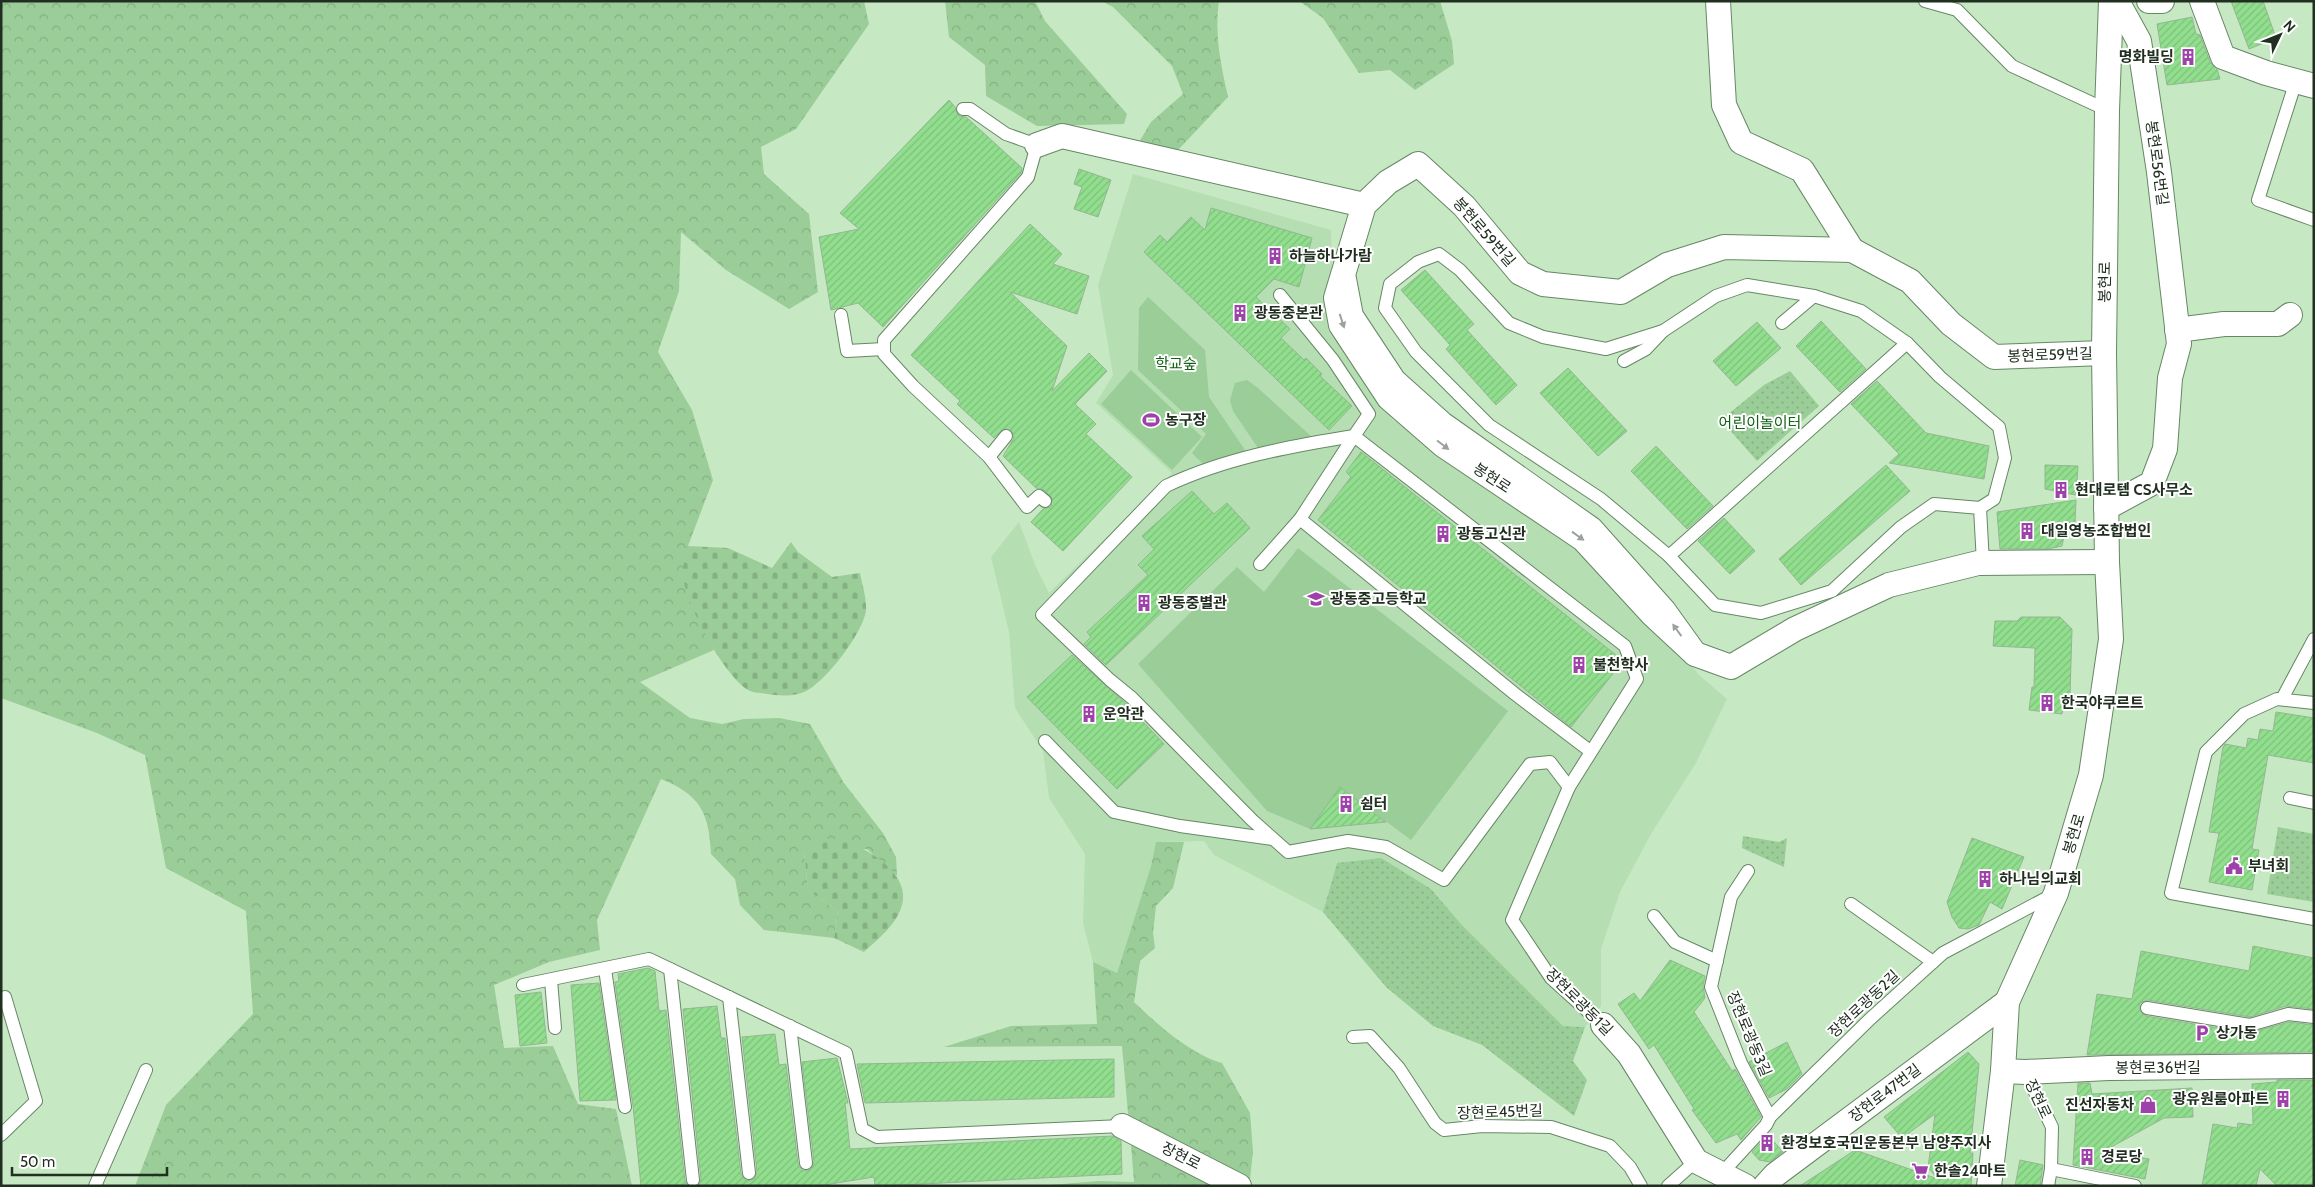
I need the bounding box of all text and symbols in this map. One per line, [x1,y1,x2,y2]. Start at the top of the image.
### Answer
north arrow [2255,10,2305,60]
text: N [2280,16,2299,36]
building icon: 명화빌딩 [2178,47,2198,67]
place label: 명화빌딩 [2119,48,2174,66]
street label: 봉현로56번길 [2142,119,2172,207]
street label: 봉현로59번길 [1449,194,1519,270]
building icon: 하늘하나가람 [1265,246,1285,266]
place label: 하늘하나가람 [1289,247,1372,265]
street label: 봉현로 [2096,261,2114,303]
building icon: 광동중본관 [1230,303,1250,323]
place label: 광동중본관 [1254,304,1323,322]
one-way arrow [1338,314,1346,329]
street label: 봉현로59번길 [2007,345,2093,365]
park label: 학교숲 [1155,355,1197,373]
sports icon: 농구장 [1141,410,1161,430]
place label: 농구장 [1165,411,1207,429]
park label: 어린이놀이터 [1719,414,1801,432]
one-way arrow [1436,440,1450,450]
street label: 봉현로 [1470,459,1514,497]
building icon: 현대로템 CS사무소 [2051,480,2071,500]
place label: 현대로템 CS사무소 [2075,481,2193,499]
building icon: 대일영농조합법인 [2017,521,2037,541]
place label: 대일영농조합법인 [2041,522,2151,540]
building icon: 광동고신관 [1433,524,1453,544]
place label: 광동고신관 [1457,525,1526,543]
one-way arrow [1571,531,1585,541]
school or university icon: 광동중고등학교 [1306,589,1326,609]
place label: 광동중고등학교 [1330,590,1427,608]
building icon: 광동중별관 [1134,593,1154,613]
place label: 광동중별관 [1158,594,1227,612]
one-way arrow [1672,623,1682,636]
building icon: 불천학사 [1569,655,1589,675]
place label: 불천학사 [1593,656,1648,674]
building icon: 한국야쿠르트 [2037,693,2057,713]
place label: 한국야쿠르트 [2061,694,2144,712]
building icon: 운악관 [1079,704,1099,724]
place label: 운악관 [1103,705,1145,723]
building icon: 쉼터 [1336,794,1356,814]
place label: 쉼터 [1360,795,1388,813]
street label: 봉현로 [2059,812,2089,856]
public building icon: 부녀회 [2224,856,2244,876]
place label: 부녀회 [2248,857,2289,875]
building icon: 하나님의교회 [1975,869,1995,889]
place label: 하나님의교회 [1999,870,2082,888]
street label: 장현로광동1길 [1542,965,1616,1039]
street label: 장현로광동2길 [1825,966,1903,1042]
street label: 장현로광동3길 [1723,989,1775,1079]
parking icon: 상가동 [2192,1023,2212,1043]
place label: 상가동 [2216,1024,2258,1042]
street label: 봉현로36번길 [2115,1059,2201,1077]
street label: 장현로47번길 [1846,1060,1924,1126]
street label: 장현로 [2021,1076,2055,1122]
building icon: 광유원룸아파트 [2273,1089,2293,1109]
place label: 광유원룸아파트 [2172,1090,2269,1108]
shop icon: 진선자동차 [2138,1095,2158,1115]
place label: 진선자동차 [2065,1096,2134,1114]
street label: 장현로45번길 [1457,1102,1543,1122]
building icon: 환경보호국민운동본부 남양주지사 [1757,1133,1777,1153]
place label: 환경보호국민운동본부 남양주지사 [1781,1134,1992,1152]
street label: 장현로 [1158,1139,1204,1173]
scale bar [12,1144,168,1176]
building icon: 경로당 [2077,1147,2097,1167]
place label: 경로당 [2101,1148,2143,1166]
text: 50 m [20,1153,55,1171]
supermarket icon: 한솔24마트 [1910,1161,1930,1181]
place label: 한솔24마트 [1934,1162,2007,1180]

